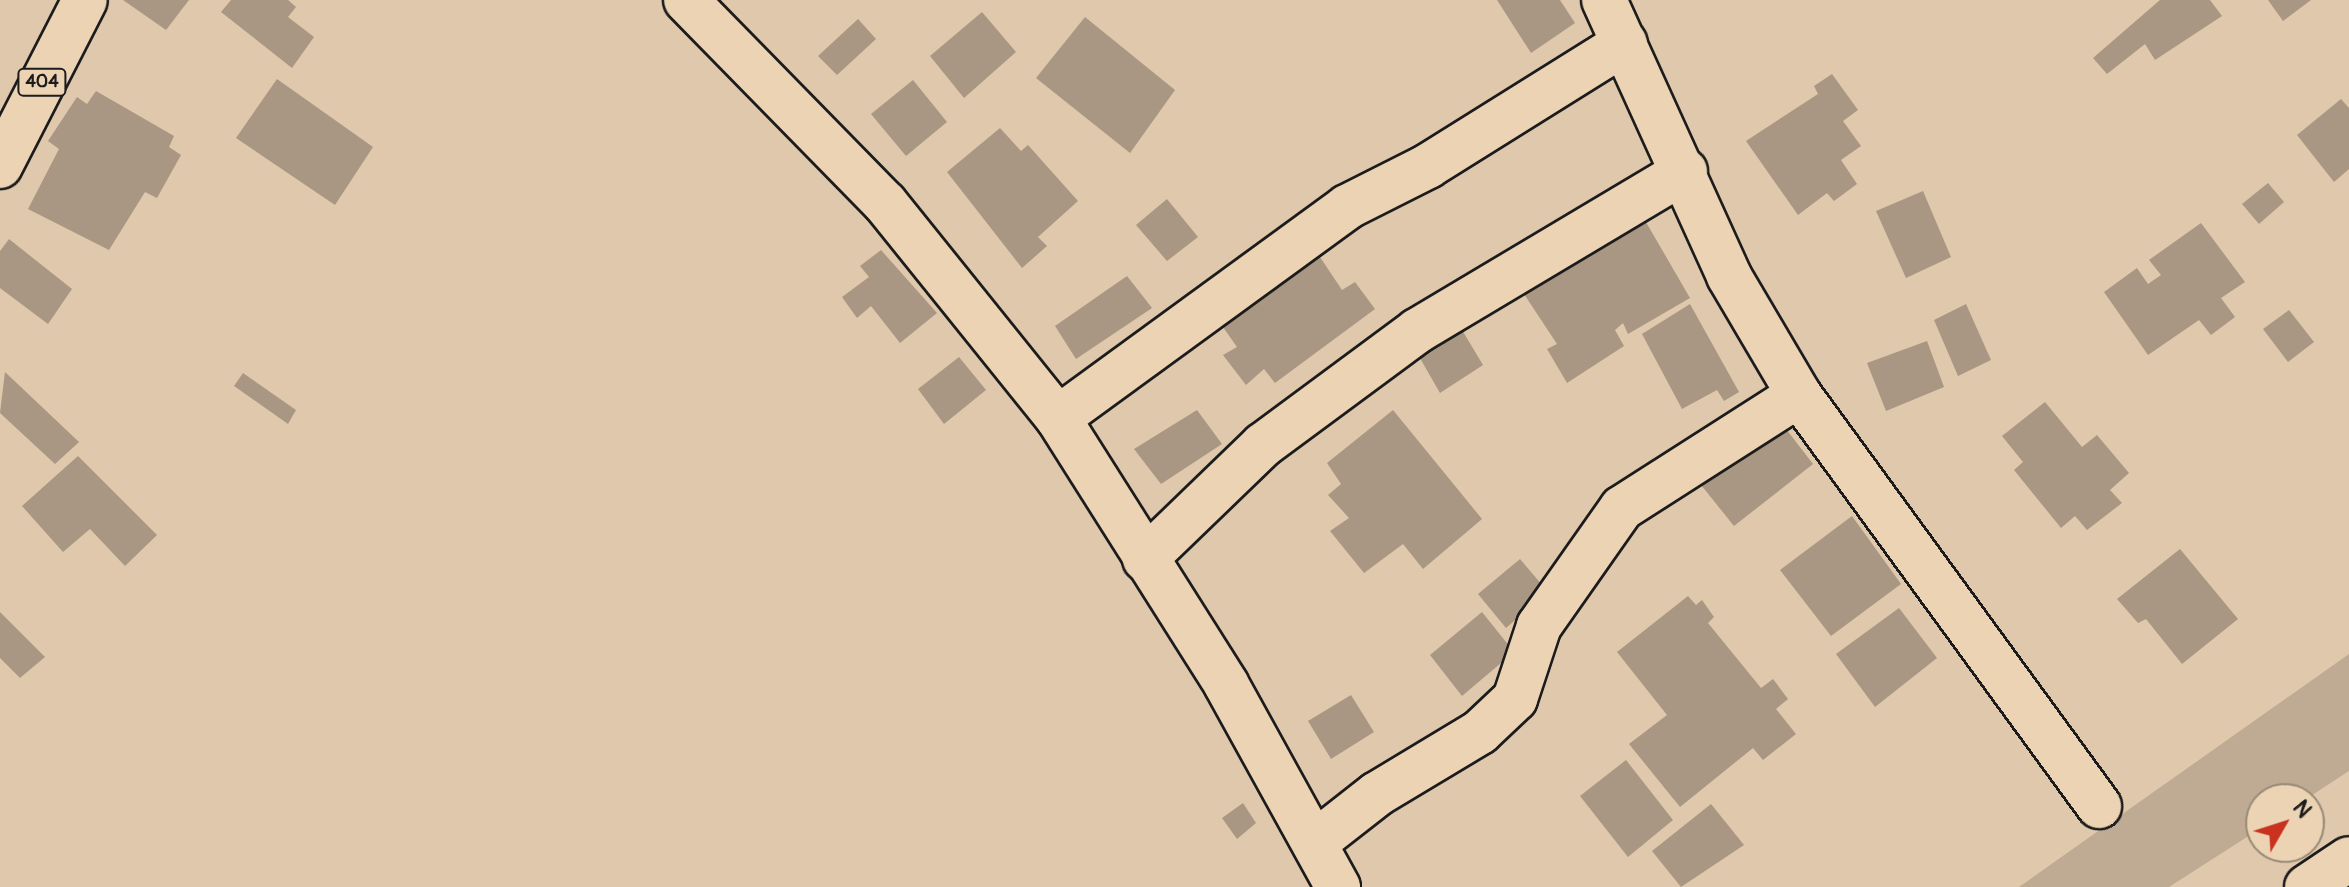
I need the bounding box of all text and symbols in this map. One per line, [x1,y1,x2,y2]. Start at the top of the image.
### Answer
road number: 404 [16,68,68,96]
north arrow [2245,783,2325,863]
text: N [2287,795,2318,824]

